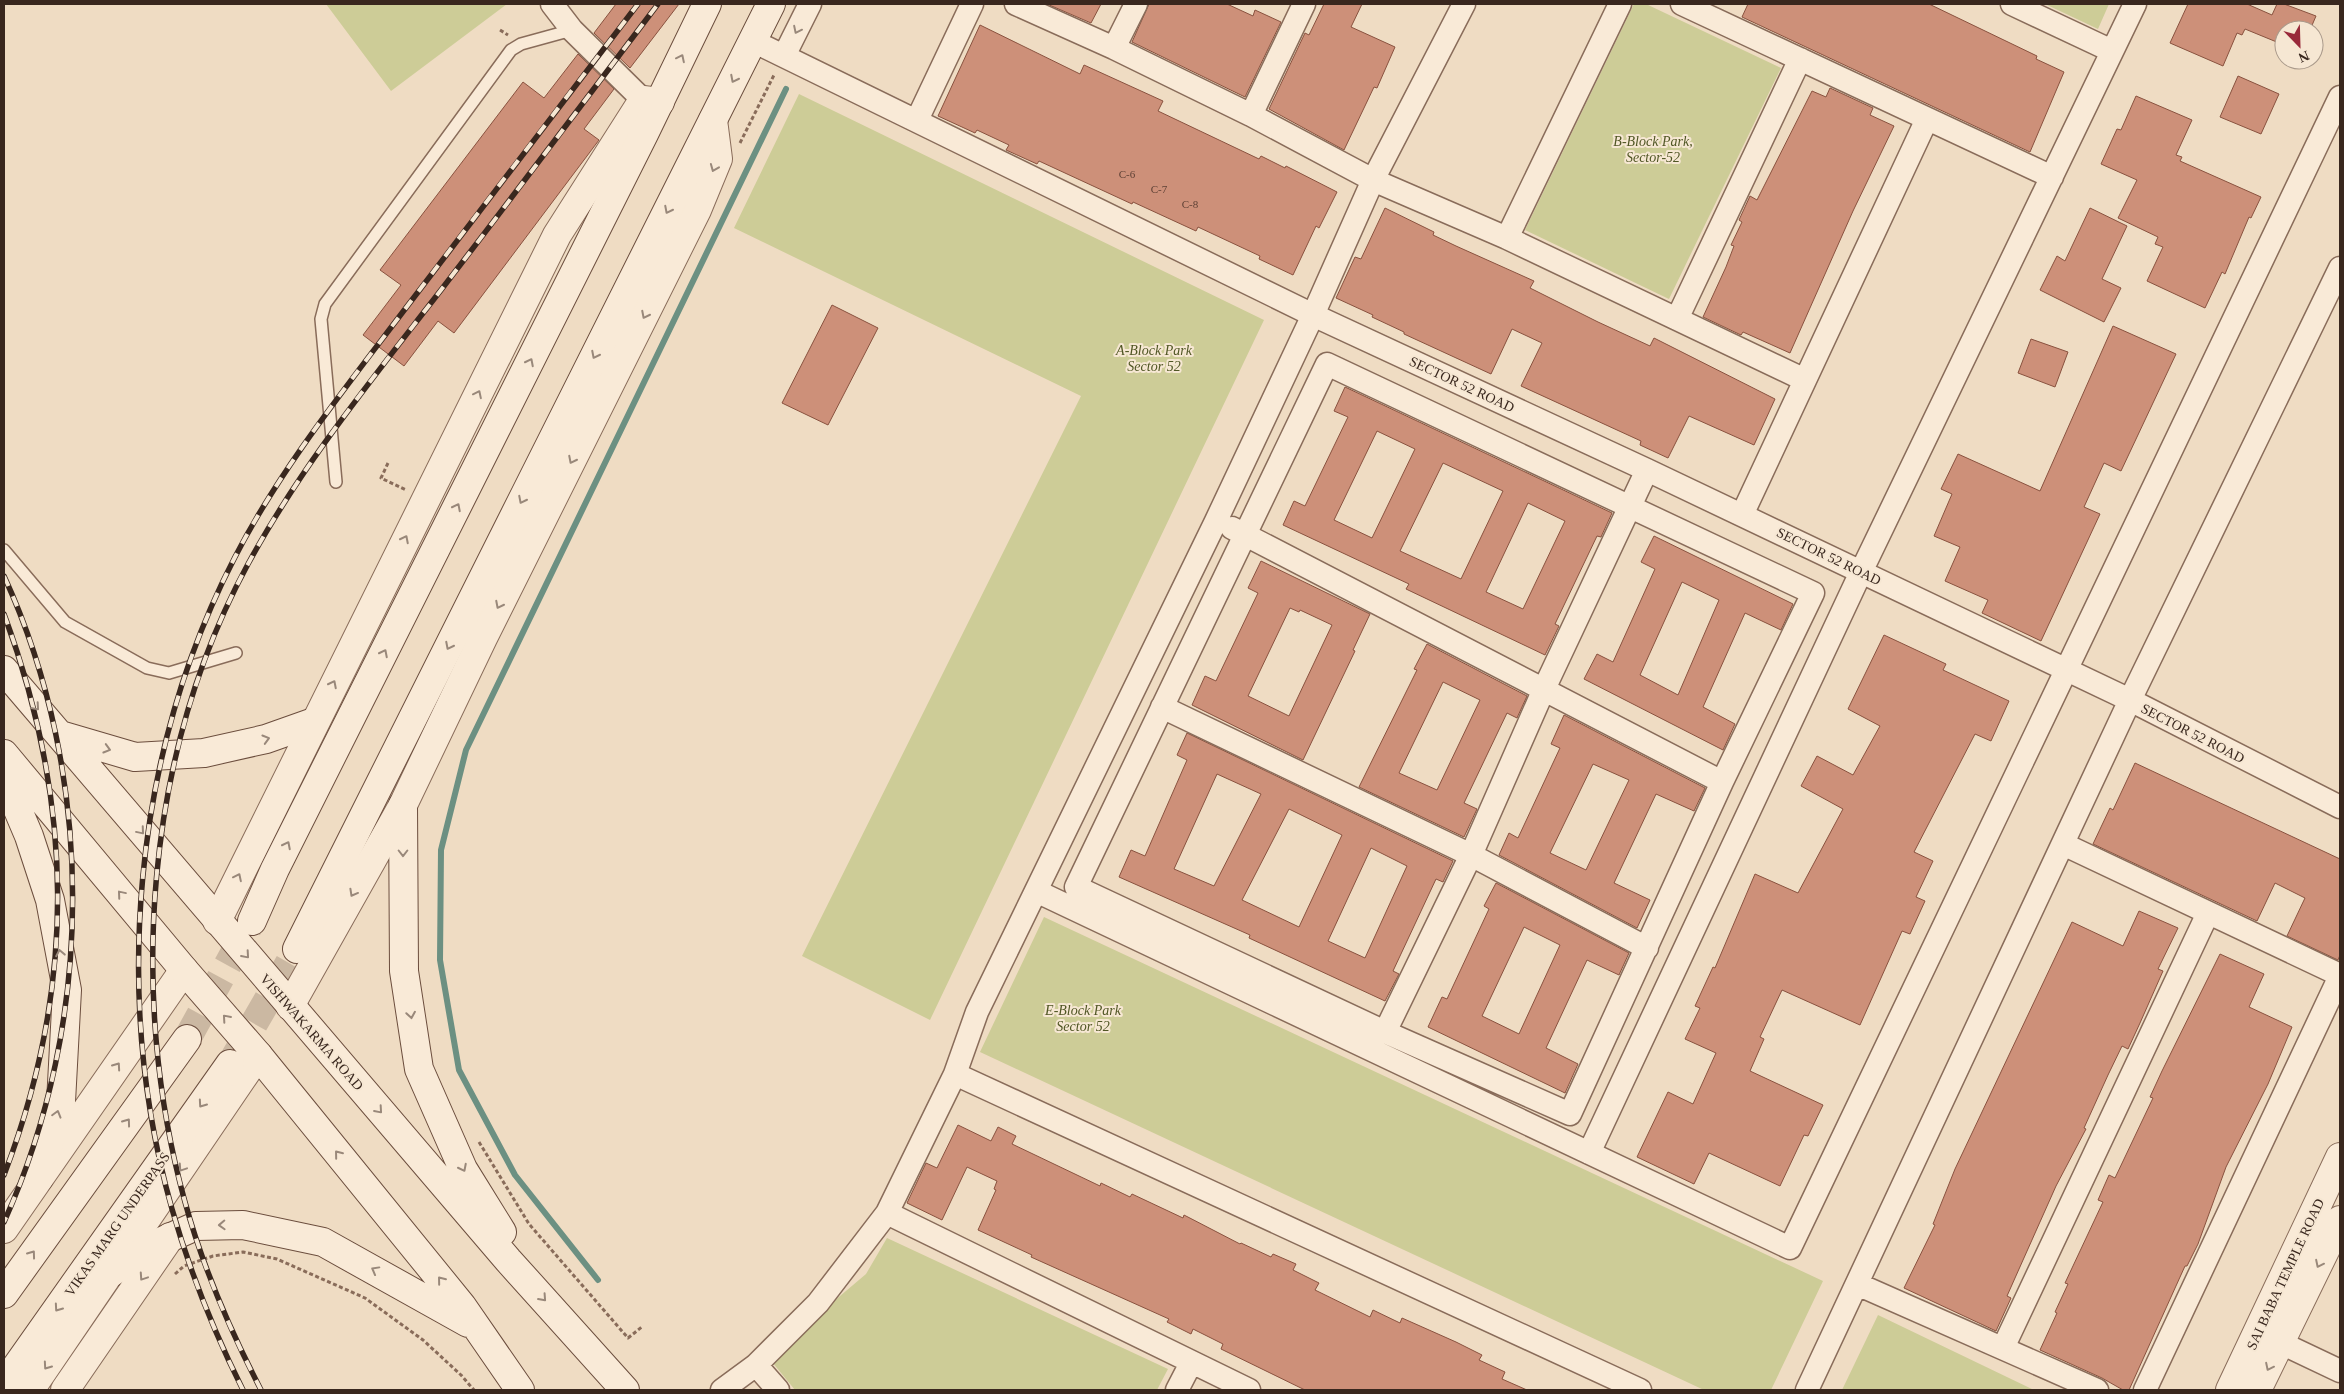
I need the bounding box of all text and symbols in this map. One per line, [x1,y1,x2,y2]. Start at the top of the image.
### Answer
north arrow [2274,20,2324,70]
one-way arrow [793,25,803,34]
text: N [2296,48,2311,65]
one-way arrow [675,54,685,63]
one-way arrow [730,73,740,82]
park label: B-Block Park, Sector-52 [1613,134,1693,165]
one-way arrow [710,163,721,172]
house number: C-6 [1119,168,1136,180]
house number: C-7 [1151,183,1168,195]
house number: C-8 [1182,198,1199,210]
one-way arrow [664,205,674,214]
one-way arrow [641,309,651,318]
park label: A-Block Park Sector 52 [1115,343,1193,374]
one-way arrow [591,350,601,359]
street label: SECTOR 52 ROAD [1407,354,1517,415]
one-way arrow [524,358,534,367]
one-way arrow [472,390,482,399]
one-way arrow [568,455,578,464]
one-way arrow [518,495,528,504]
one-way arrow [451,504,461,513]
street label: SECTOR 52 ROAD [1774,525,1883,588]
one-way arrow [399,535,409,544]
one-way arrow [495,600,505,609]
one-way arrow [445,640,455,649]
one-way arrow [378,649,388,658]
one-way arrow [327,681,337,690]
one-way arrow [30,701,38,710]
street label: SECTOR 52 ROAD [2139,701,2247,766]
one-way arrow [261,734,270,744]
one-way arrow [102,743,110,753]
one-way arrow [135,825,143,834]
one-way arrow [281,841,291,850]
one-way arrow [398,850,408,858]
one-way arrow [232,873,242,882]
one-way arrow [350,888,360,897]
one-way arrow [117,891,126,900]
one-way arrow [56,949,66,957]
one-way arrow [240,949,248,958]
street label: VISHWAKARMA ROAD [257,971,366,1093]
park label: E-Block Park Sector 52 [1044,1003,1122,1034]
one-way arrow [405,1012,416,1020]
one-way arrow [223,1015,232,1024]
one-way arrow [111,1062,120,1072]
one-way arrow [199,1098,208,1108]
one-way arrow [373,1104,382,1113]
one-way arrow [52,1111,62,1119]
one-way arrow [121,1119,130,1128]
street label: VIKAS MARG UNDERPASS [62,1149,173,1299]
one-way arrow [335,1150,344,1159]
one-way arrow [457,1162,467,1171]
one-way arrow [179,1163,189,1172]
street label: SAI BABA TEMPLE ROAD [2244,1196,2327,1352]
one-way arrow [217,1220,225,1231]
one-way arrow [26,1250,35,1260]
one-way arrow [2315,1259,2325,1268]
one-way arrow [371,1266,380,1276]
one-way arrow [140,1271,149,1281]
one-way arrow [437,1276,446,1285]
one-way arrow [537,1293,546,1302]
one-way arrow [55,1302,63,1311]
one-way arrow [44,1360,53,1369]
one-way arrow [2265,1361,2275,1370]

